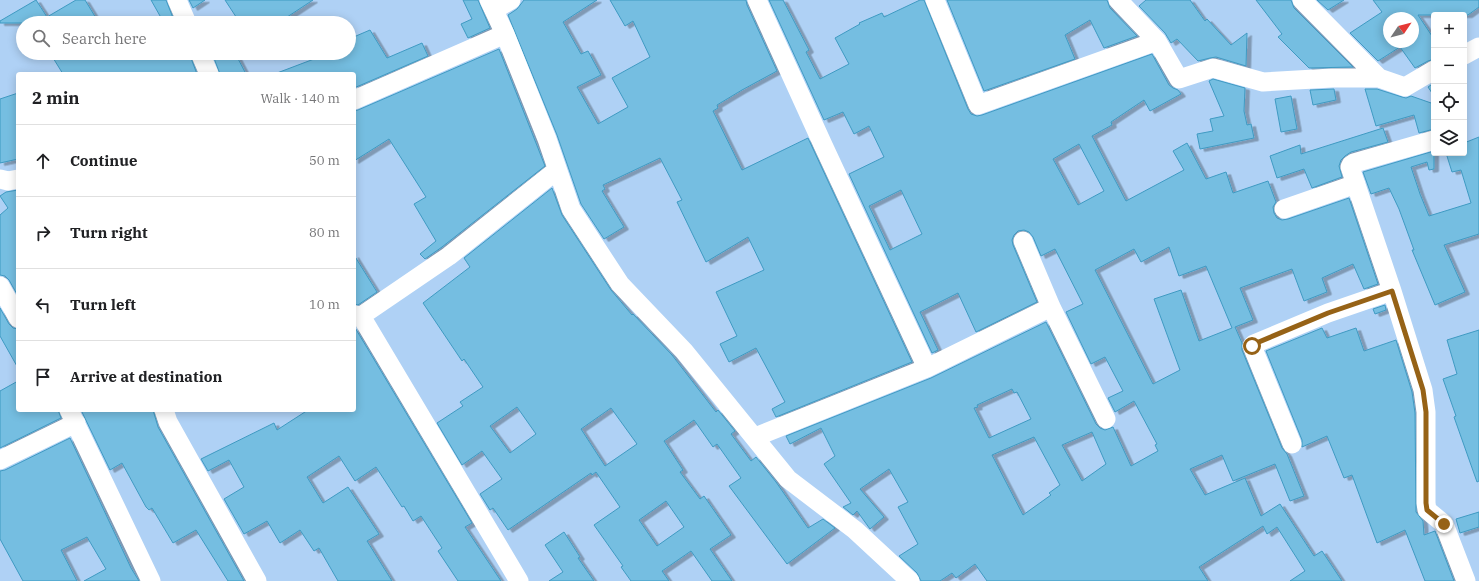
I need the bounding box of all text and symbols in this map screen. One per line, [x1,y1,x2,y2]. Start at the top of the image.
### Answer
north arrow [1383,12,1419,48]
map controls [1431,12,1467,156]
button: + [1431,12,1467,48]
search box [16,16,356,60]
icon: search [30,27,52,49]
text: Search here [62,29,147,48]
button: − [1431,48,1467,84]
button: locate [1431,84,1467,120]
text: 2 min [32,87,80,109]
text: Walk · 140 m [261,90,340,107]
button: layers [1431,120,1467,156]
icon: ahead [32,150,54,172]
text: Continue [70,151,137,170]
text: 50 m [309,152,340,169]
icon: right [32,222,54,244]
text: Turn right [70,223,148,242]
text: 80 m [309,224,340,241]
icon: left [32,294,54,316]
text: Turn left [70,295,136,314]
text: 10 m [309,296,340,313]
route start [1243,337,1261,355]
icon: arrive [32,366,54,388]
text: Arrive at destination [70,367,222,386]
route end [1435,515,1453,533]

